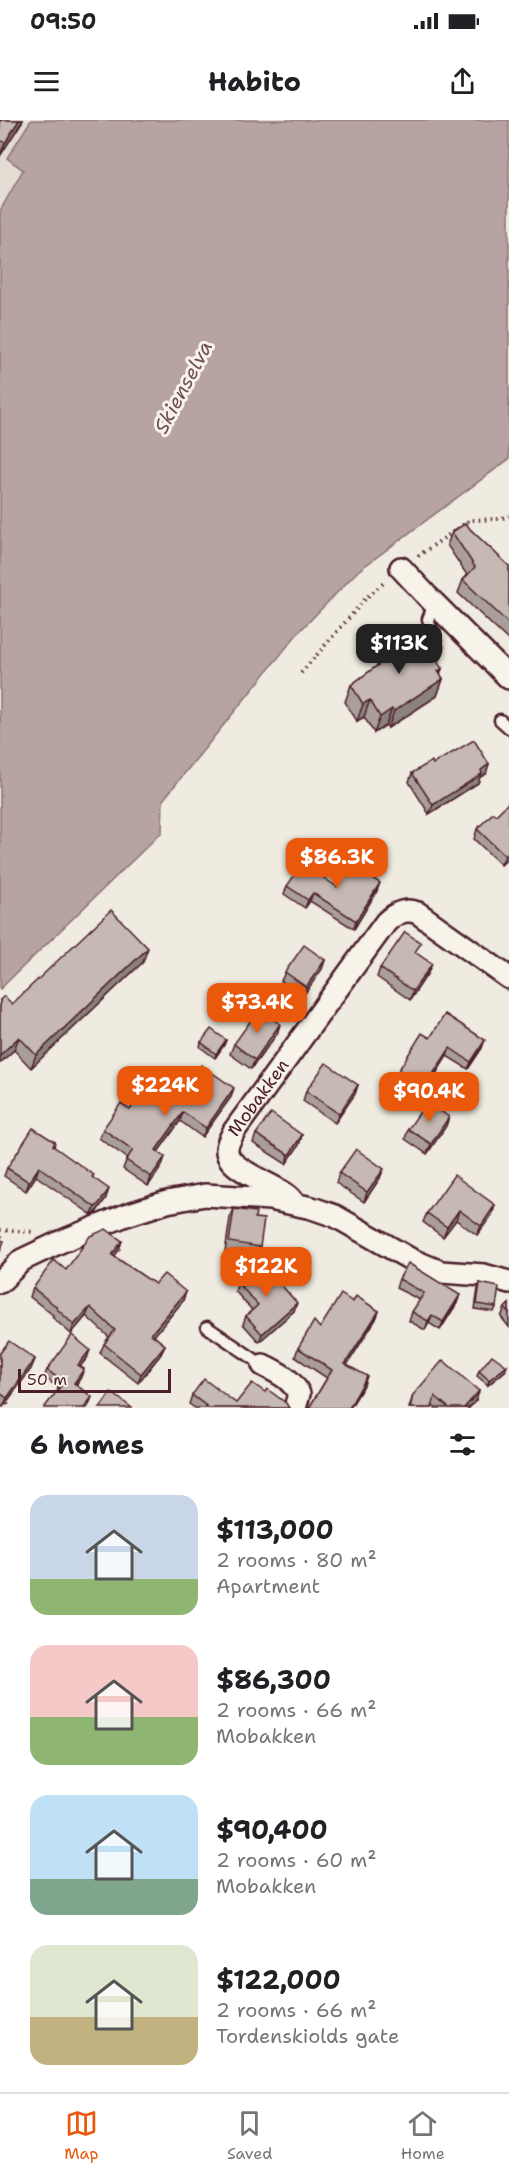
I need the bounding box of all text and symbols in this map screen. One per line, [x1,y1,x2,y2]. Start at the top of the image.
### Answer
text: 09:50 [30,7,96,36]
text: Habito [208,63,301,100]
icon: menu [30,65,63,98]
icon: share [446,65,479,98]
water label: Skienselva [148,336,218,438]
pin: $113K [357,624,441,675]
text: $113K [370,630,428,656]
pin: $86.3K [288,838,386,889]
text: $86.3K [300,844,374,870]
pin: $73.4K [208,983,306,1034]
text: $73.4K [221,989,293,1015]
street label: Mobakken [222,1054,294,1141]
pin: $224K [123,1066,207,1117]
text: $224K [131,1072,199,1098]
pin: $90.4K [380,1072,478,1123]
text: $90.4K [393,1078,465,1104]
pin: $122K [224,1247,308,1298]
text: $122K [235,1253,297,1279]
scale bar [18,1366,171,1394]
text: 50 m [27,1369,67,1390]
text: 6 homes [30,1427,144,1462]
icon: filters [446,1428,479,1461]
text: $113,000 [216,1512,334,1547]
icon: home [78,1519,150,1591]
text: 2 rooms · 80 m² [216,1547,377,1573]
text: Apartment [216,1573,320,1599]
text: $86,300 [216,1662,331,1697]
icon: home [78,1669,150,1741]
text: 2 rooms · 66 m² [216,1697,377,1723]
text: Mobakken [216,1723,316,1749]
text: $90,400 [216,1812,328,1847]
icon: home [78,1819,150,1891]
text: 2 rooms · 60 m² [216,1847,376,1873]
text: Mobakken [216,1873,316,1899]
text: $122,000 [216,1962,341,1997]
icon: home [78,1969,150,2041]
text: 2 rooms · 66 m² [216,1997,377,2023]
text: Tordenskiolds gate [216,2023,399,2049]
tab: Map [64,2107,98,2164]
tab: Saved [227,2107,272,2164]
tab: Home [401,2107,445,2164]

